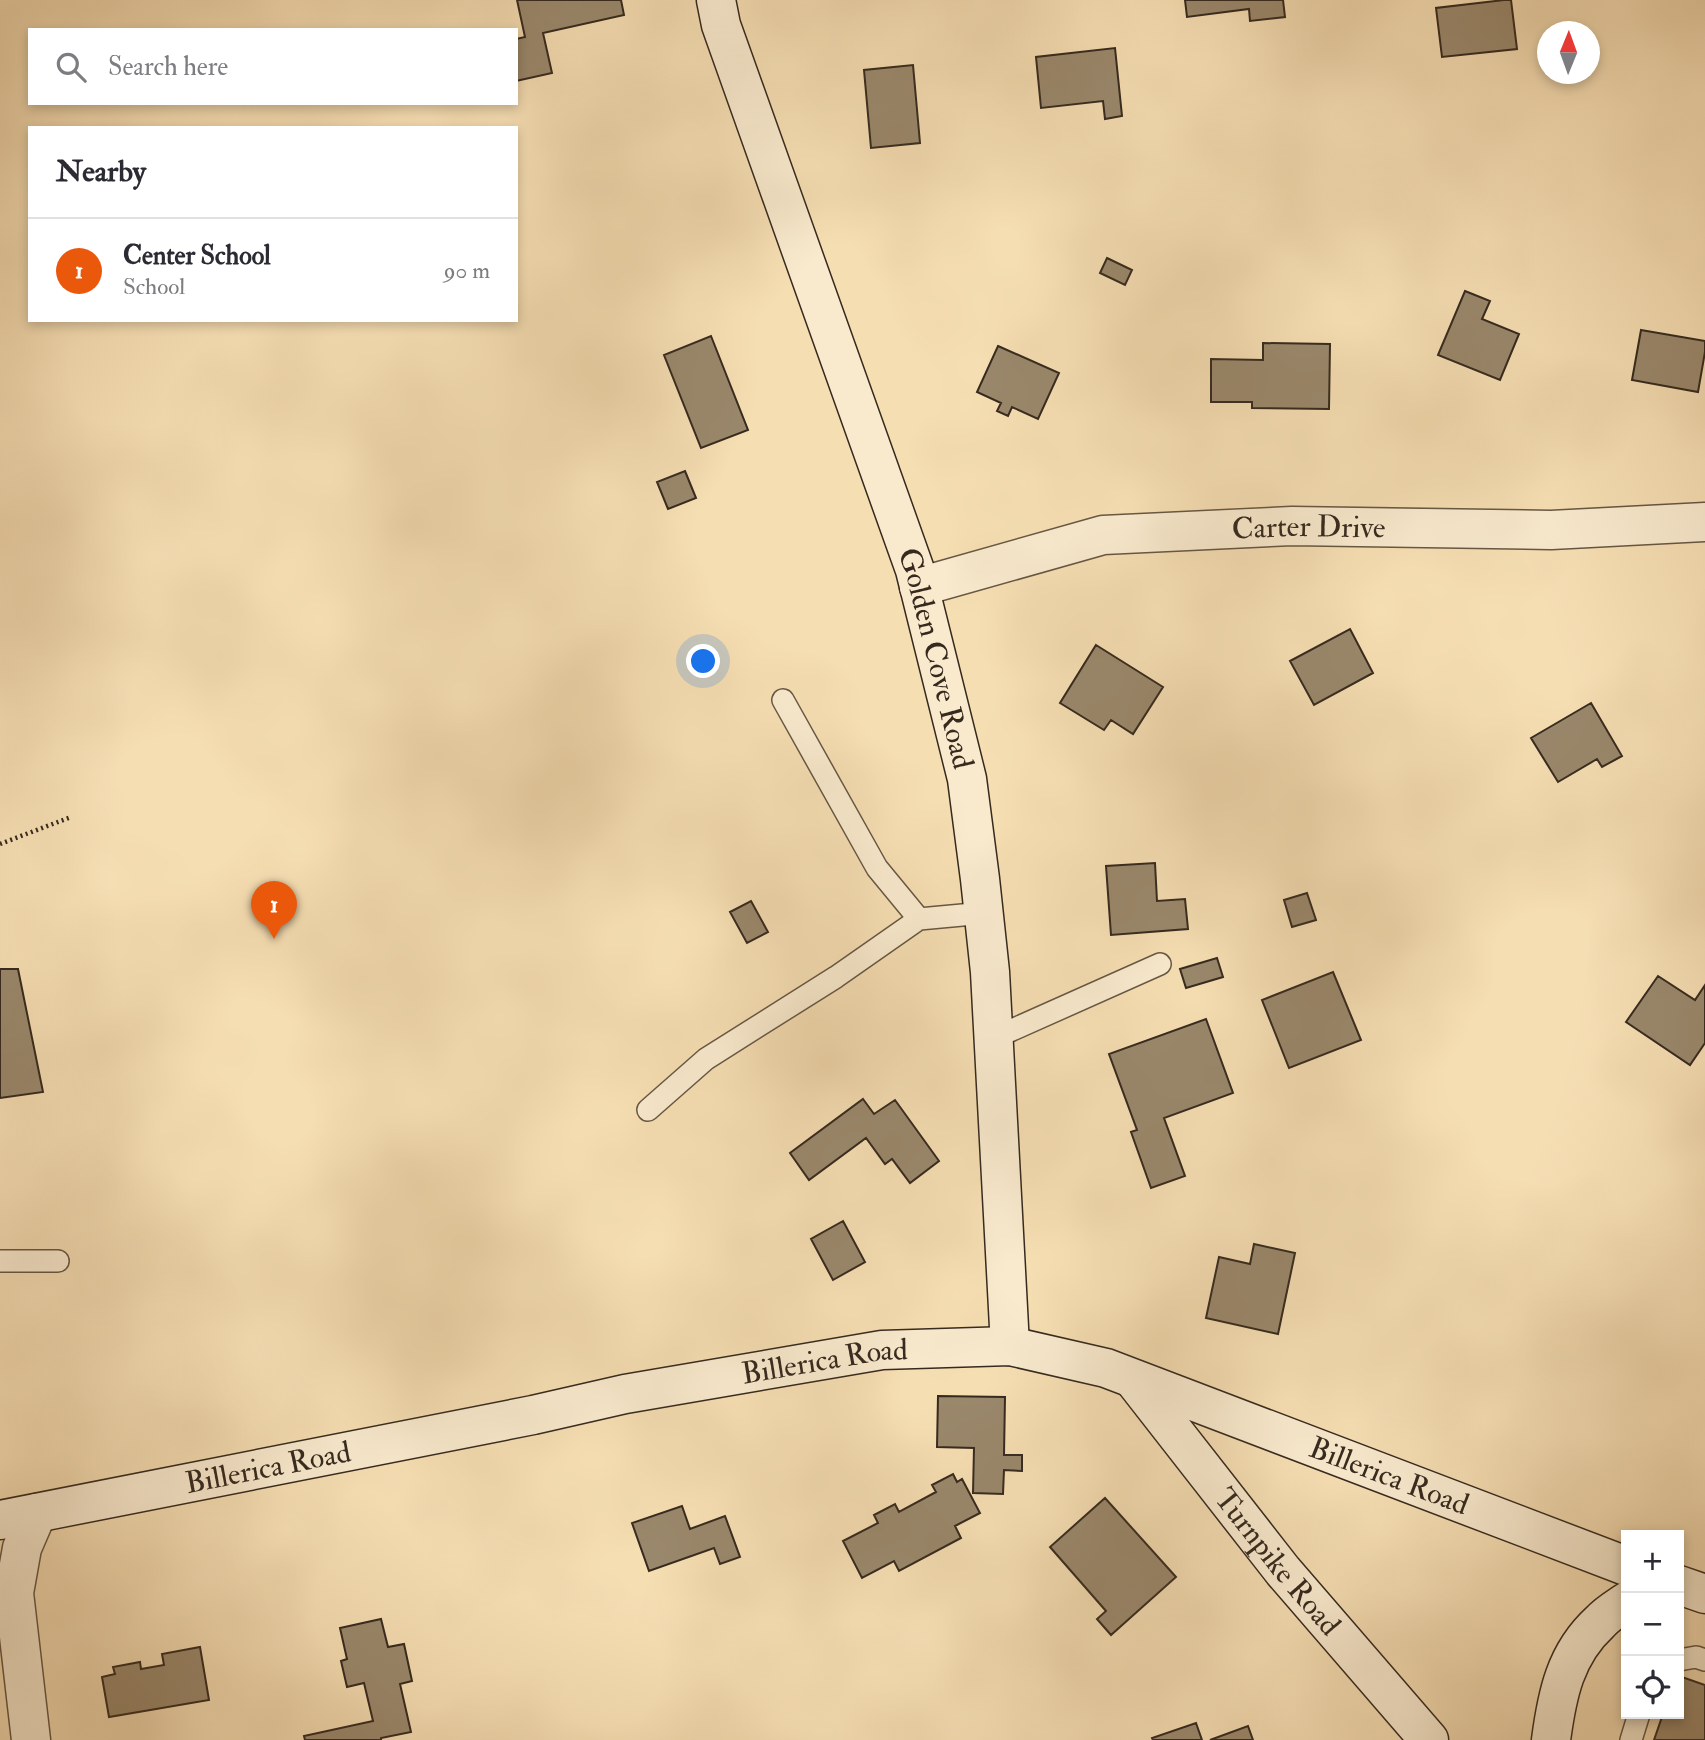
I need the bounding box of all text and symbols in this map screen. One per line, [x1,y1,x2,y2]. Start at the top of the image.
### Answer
north arrow [1537,21,1600,84]
search box [28,28,518,105]
icon: search [52,48,90,86]
text: Search here [108,51,228,83]
text: Nearby [56,153,146,190]
text: Center School [123,240,271,272]
text: 1 [75,256,83,285]
text: 90 m [444,256,490,285]
text: School [123,272,185,301]
street label: Carter Drive [1231,507,1386,547]
street label: Golden Cove Road [890,543,982,773]
your location [686,644,720,678]
pin: 1 [251,881,297,939]
street label: Billerica Road [739,1331,908,1392]
street label: Billerica Road [1304,1429,1475,1523]
street label: Billerica Road [182,1433,354,1502]
street label: Turnpike Road [1207,1480,1349,1643]
map controls [1621,1530,1684,1719]
button: + [1621,1530,1684,1593]
button: − [1621,1593,1684,1656]
button: locate [1621,1656,1684,1719]

